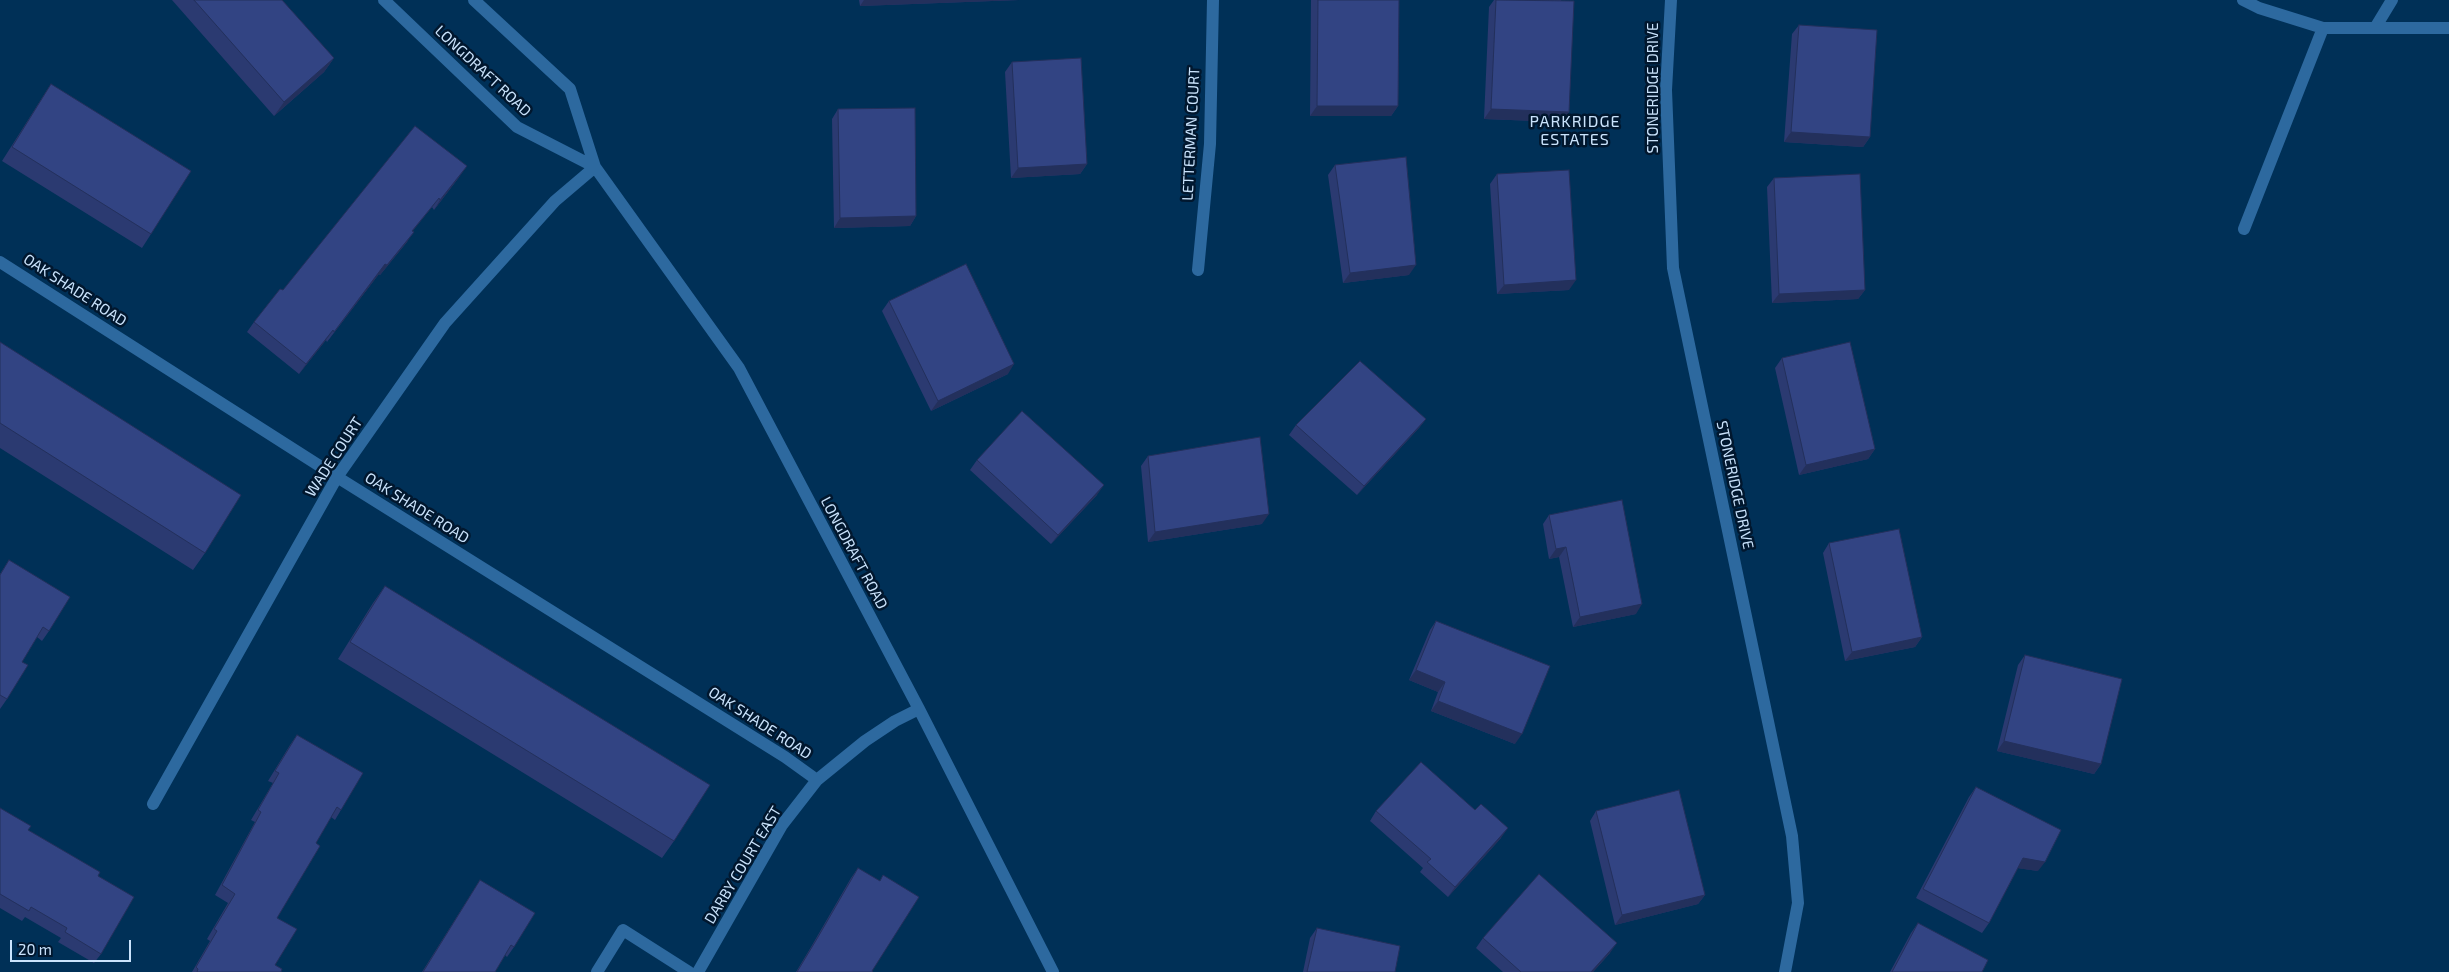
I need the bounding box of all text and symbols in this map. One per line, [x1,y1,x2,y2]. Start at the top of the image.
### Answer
street label: LONGDRAFT ROAD [431,22,535,120]
street label: STONERIDGE DRIVE [1644,23,1662,153]
street label: LETTERMAN COURT [1179,67,1203,201]
district label: PARKRIDGE ESTATES [1528,112,1622,150]
street label: OAK SHADE ROAD [20,250,130,330]
street label: WADE COURT [302,414,366,500]
street label: STONERIDGE DRIVE [1713,419,1757,551]
street label: OAK SHADE ROAD [362,469,472,547]
street label: LONGDRAFT ROAD [817,494,891,612]
street label: OAK SHADE ROAD [705,683,815,763]
street label: DARBY COURT EAST [701,803,785,927]
scale bar [12,930,134,962]
text: 20 m [18,940,52,958]

